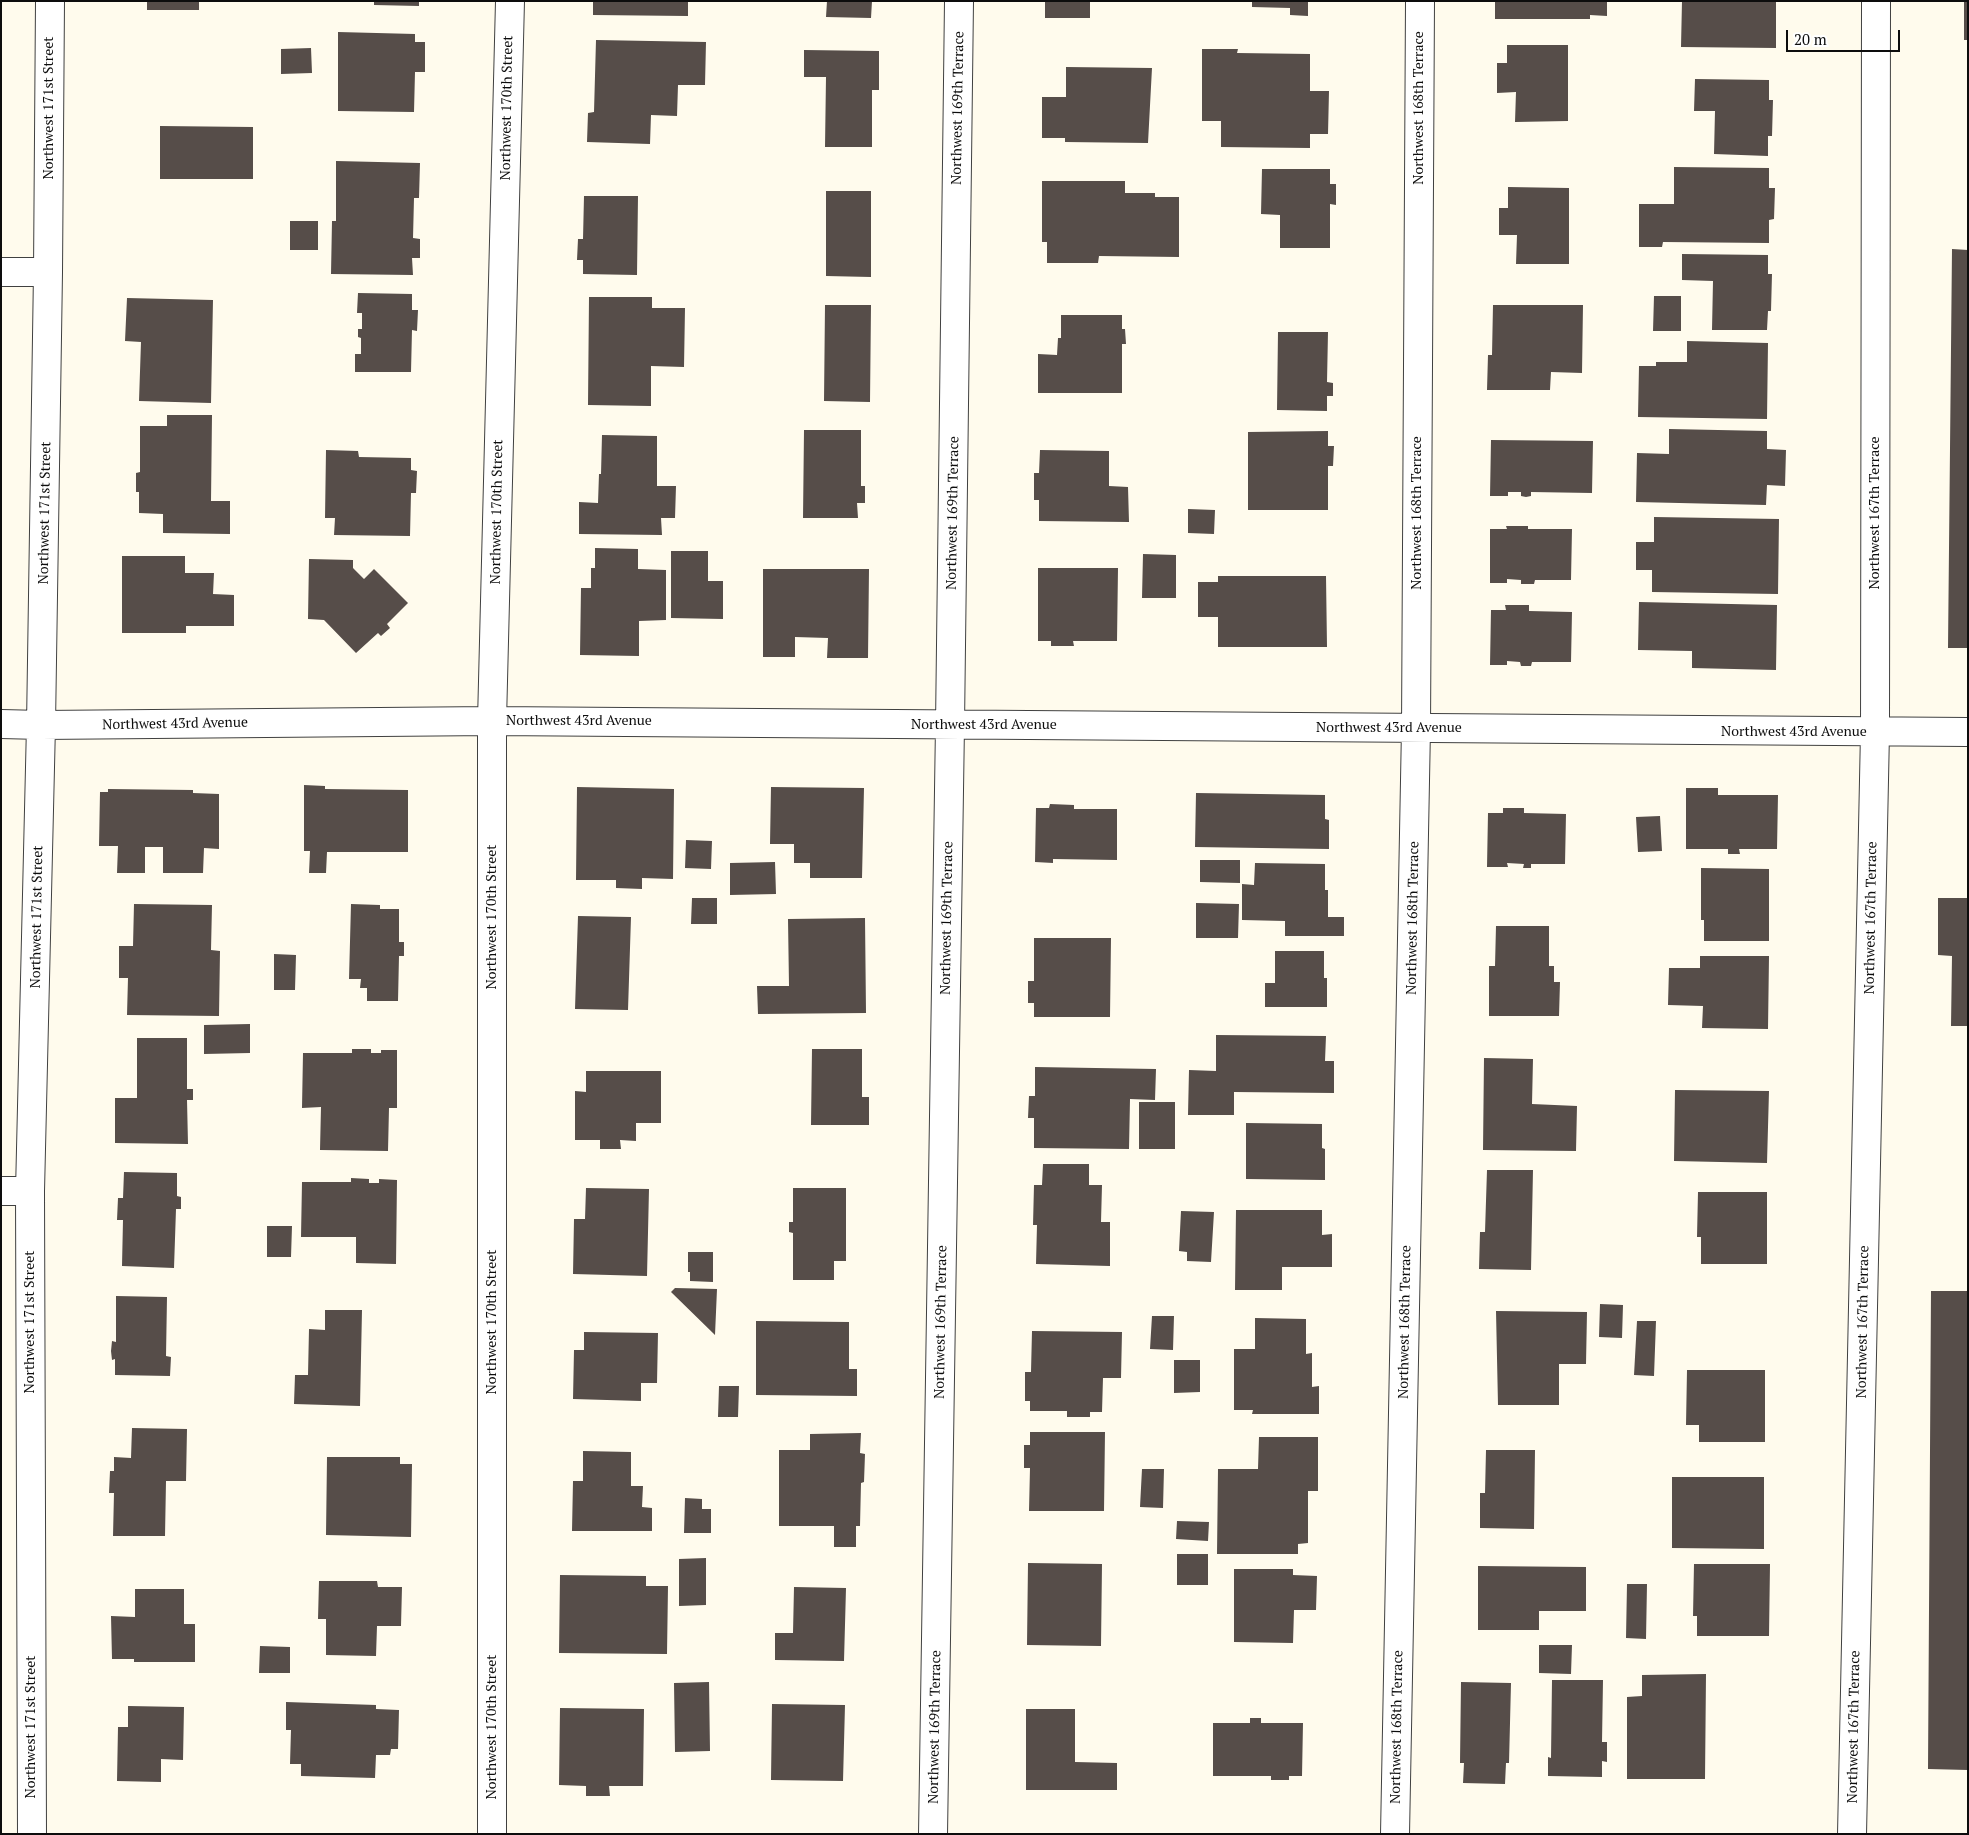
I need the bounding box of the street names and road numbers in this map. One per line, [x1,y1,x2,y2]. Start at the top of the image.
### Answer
street label: Northwest 169th Terrace [948,31,968,185]
street label: Northwest 168th Terrace [1411,31,1427,185]
street label: Northwest 170th Street [497,35,517,181]
street label: Northwest 171st Street [41,37,57,179]
street label: Northwest 169th Terrace [943,436,963,590]
street label: Northwest 168th Terrace [1409,436,1425,590]
street label: Northwest 167th Terrace [1867,436,1883,590]
street label: Northwest 170th Street [487,439,507,585]
street label: Northwest 171st Street [35,441,55,585]
street label: Northwest 43rd Avenue [506,713,652,729]
street label: Northwest 43rd Avenue [102,714,248,734]
street label: Northwest 43rd Avenue [911,717,1057,733]
street label: Northwest 43rd Avenue [1316,720,1462,736]
street label: Northwest 43rd Avenue [1721,724,1867,740]
street label: Northwest 169th Terrace [937,841,957,995]
street label: Northwest 168th Terrace [1403,841,1423,995]
street label: Northwest 167th Terrace [1861,841,1881,995]
street label: Northwest 170th Street [484,844,500,990]
street label: Northwest 171st Street [27,845,47,989]
street label: Northwest 169th Terrace [931,1245,951,1399]
street label: Northwest 168th Terrace [1395,1245,1415,1399]
street label: Northwest 167th Terrace [1853,1245,1873,1399]
street label: Northwest 170th Street [484,1249,500,1395]
street label: Northwest 171st Street [22,1251,38,1393]
street label: Northwest 169th Terrace [925,1650,945,1804]
street label: Northwest 168th Terrace [1387,1650,1407,1804]
street label: Northwest 167th Terrace [1844,1650,1864,1804]
street label: Northwest 170th Street [484,1654,500,1800]
street label: Northwest 171st Street [23,1656,39,1798]

